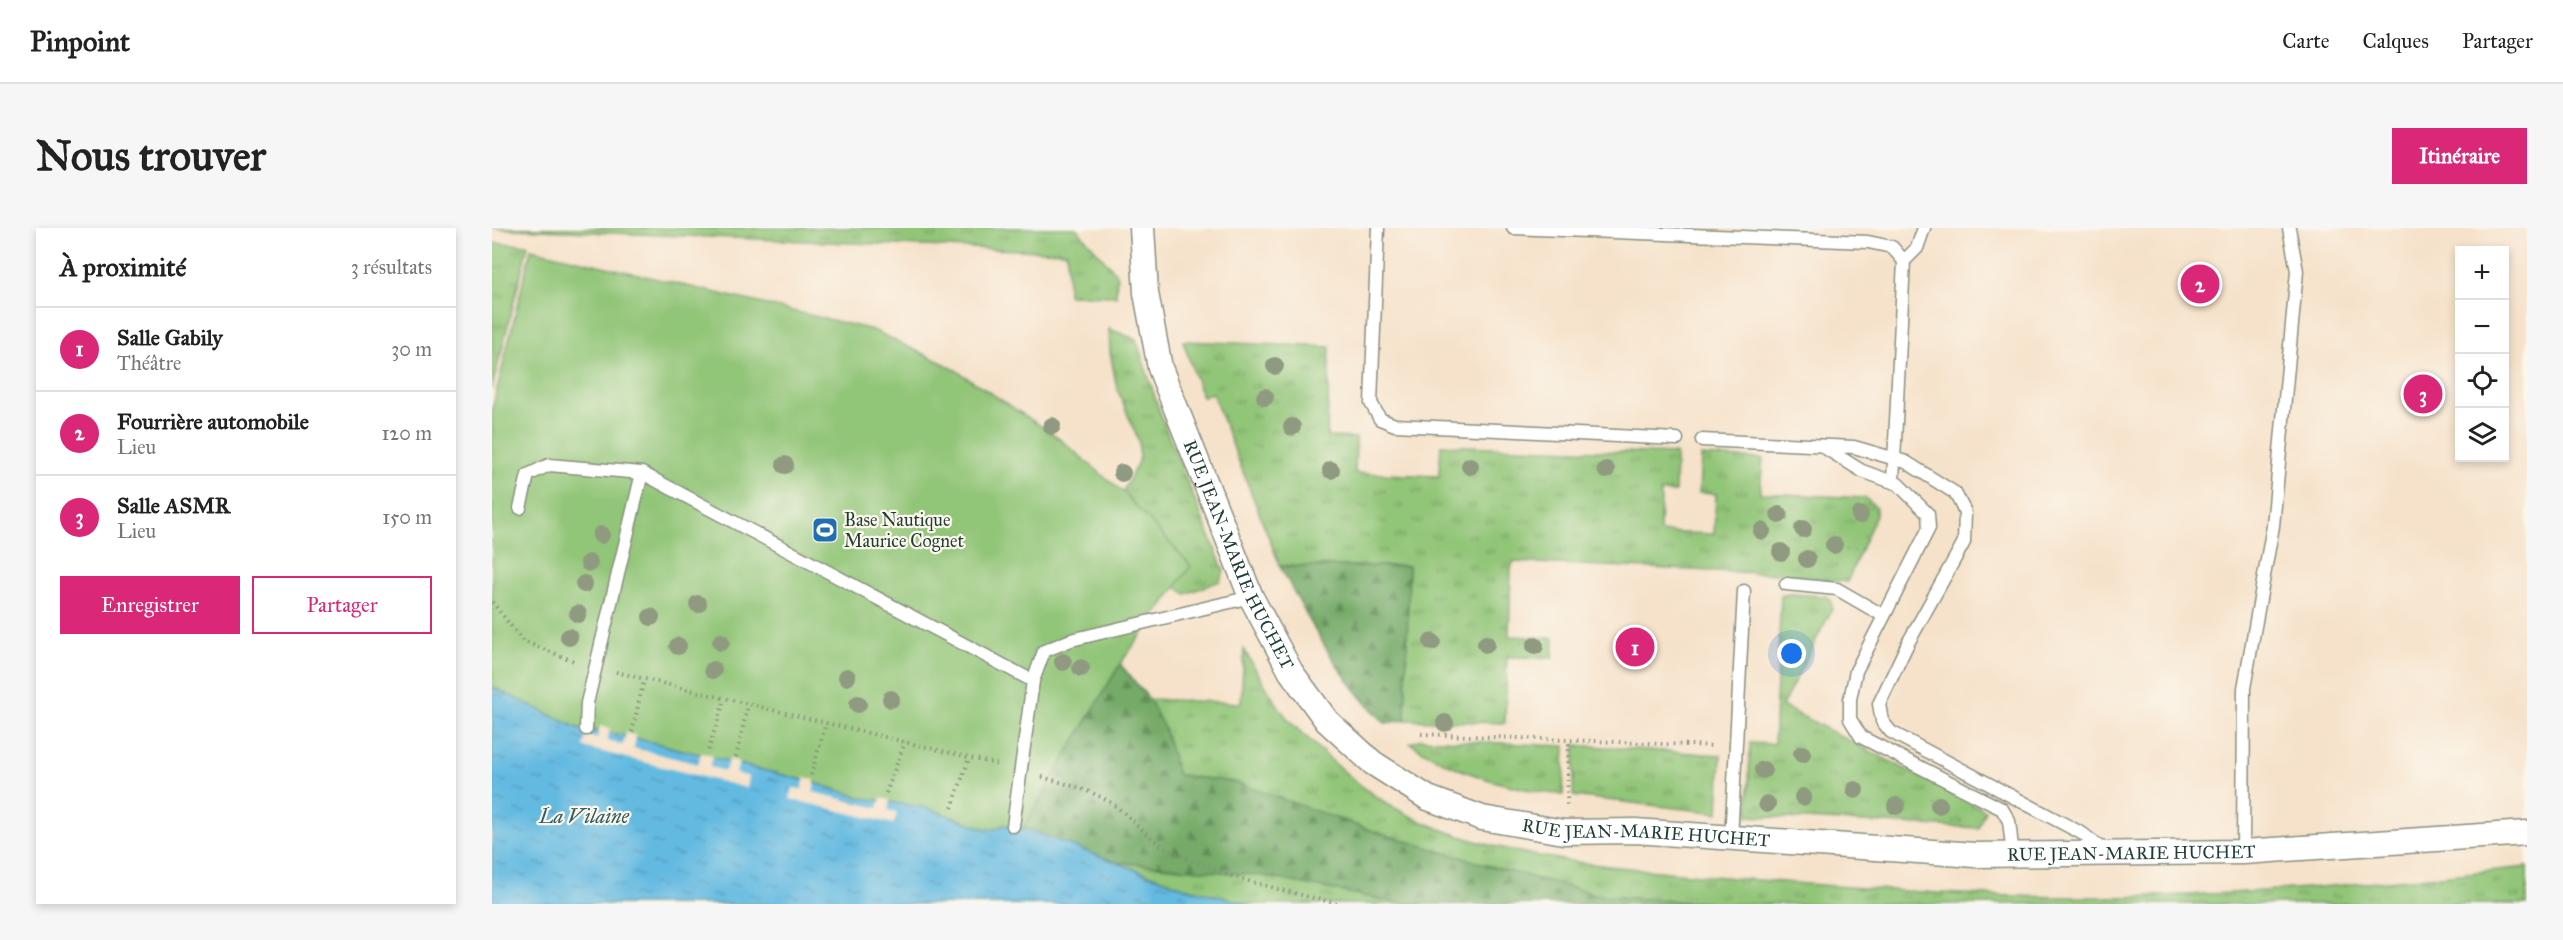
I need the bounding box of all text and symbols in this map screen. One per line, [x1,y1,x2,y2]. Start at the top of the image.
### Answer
text: Pinpoint [30,24,130,59]
text: Carte [2282,28,2329,54]
text: Calques [2362,28,2429,54]
text: Partager [2462,28,2533,54]
button: Itinéraire [2392,128,2527,184]
text: Nous trouver [36,130,266,182]
map controls [2455,246,2509,462]
button: + [2455,246,2509,300]
text: À proximité [60,251,186,283]
text: 3 résultats [351,255,432,279]
pin: 2 [2180,262,2220,306]
button: − [2455,300,2509,354]
text: Salle Gabily [117,324,223,351]
text: 1 [76,337,83,361]
text: 30 m [391,337,432,361]
text: Théâtre [117,351,181,375]
button: locate [2455,354,2509,408]
pin: 3 [2404,372,2442,416]
text: Fourrière automobile [117,408,309,435]
button: layers [2455,408,2509,462]
text: 2 [75,421,84,445]
text: 120 m [381,421,432,445]
text: Lieu [117,435,156,459]
street label: RUE JEAN-MARIE HUCHET [1179,437,1299,673]
text: Salle ASMR [117,492,230,519]
text: 3 [76,505,84,529]
text: 150 m [382,505,432,529]
place label: Base Nautique Maurice Cognet [844,509,964,553]
sports icon: Base Nautique Maurice Cognet [810,515,840,545]
text: Lieu [117,519,156,543]
button: Enregistrer [60,576,240,634]
button: Partager [252,576,432,634]
pin: 1 [1616,624,1654,670]
your location [1777,639,1806,668]
water label: La Vilaine [538,804,629,828]
street label: RUE JEAN-MARIE HUCHET [1521,814,1771,852]
street label: RUE JEAN-MARIE HUCHET [2007,840,2256,866]

